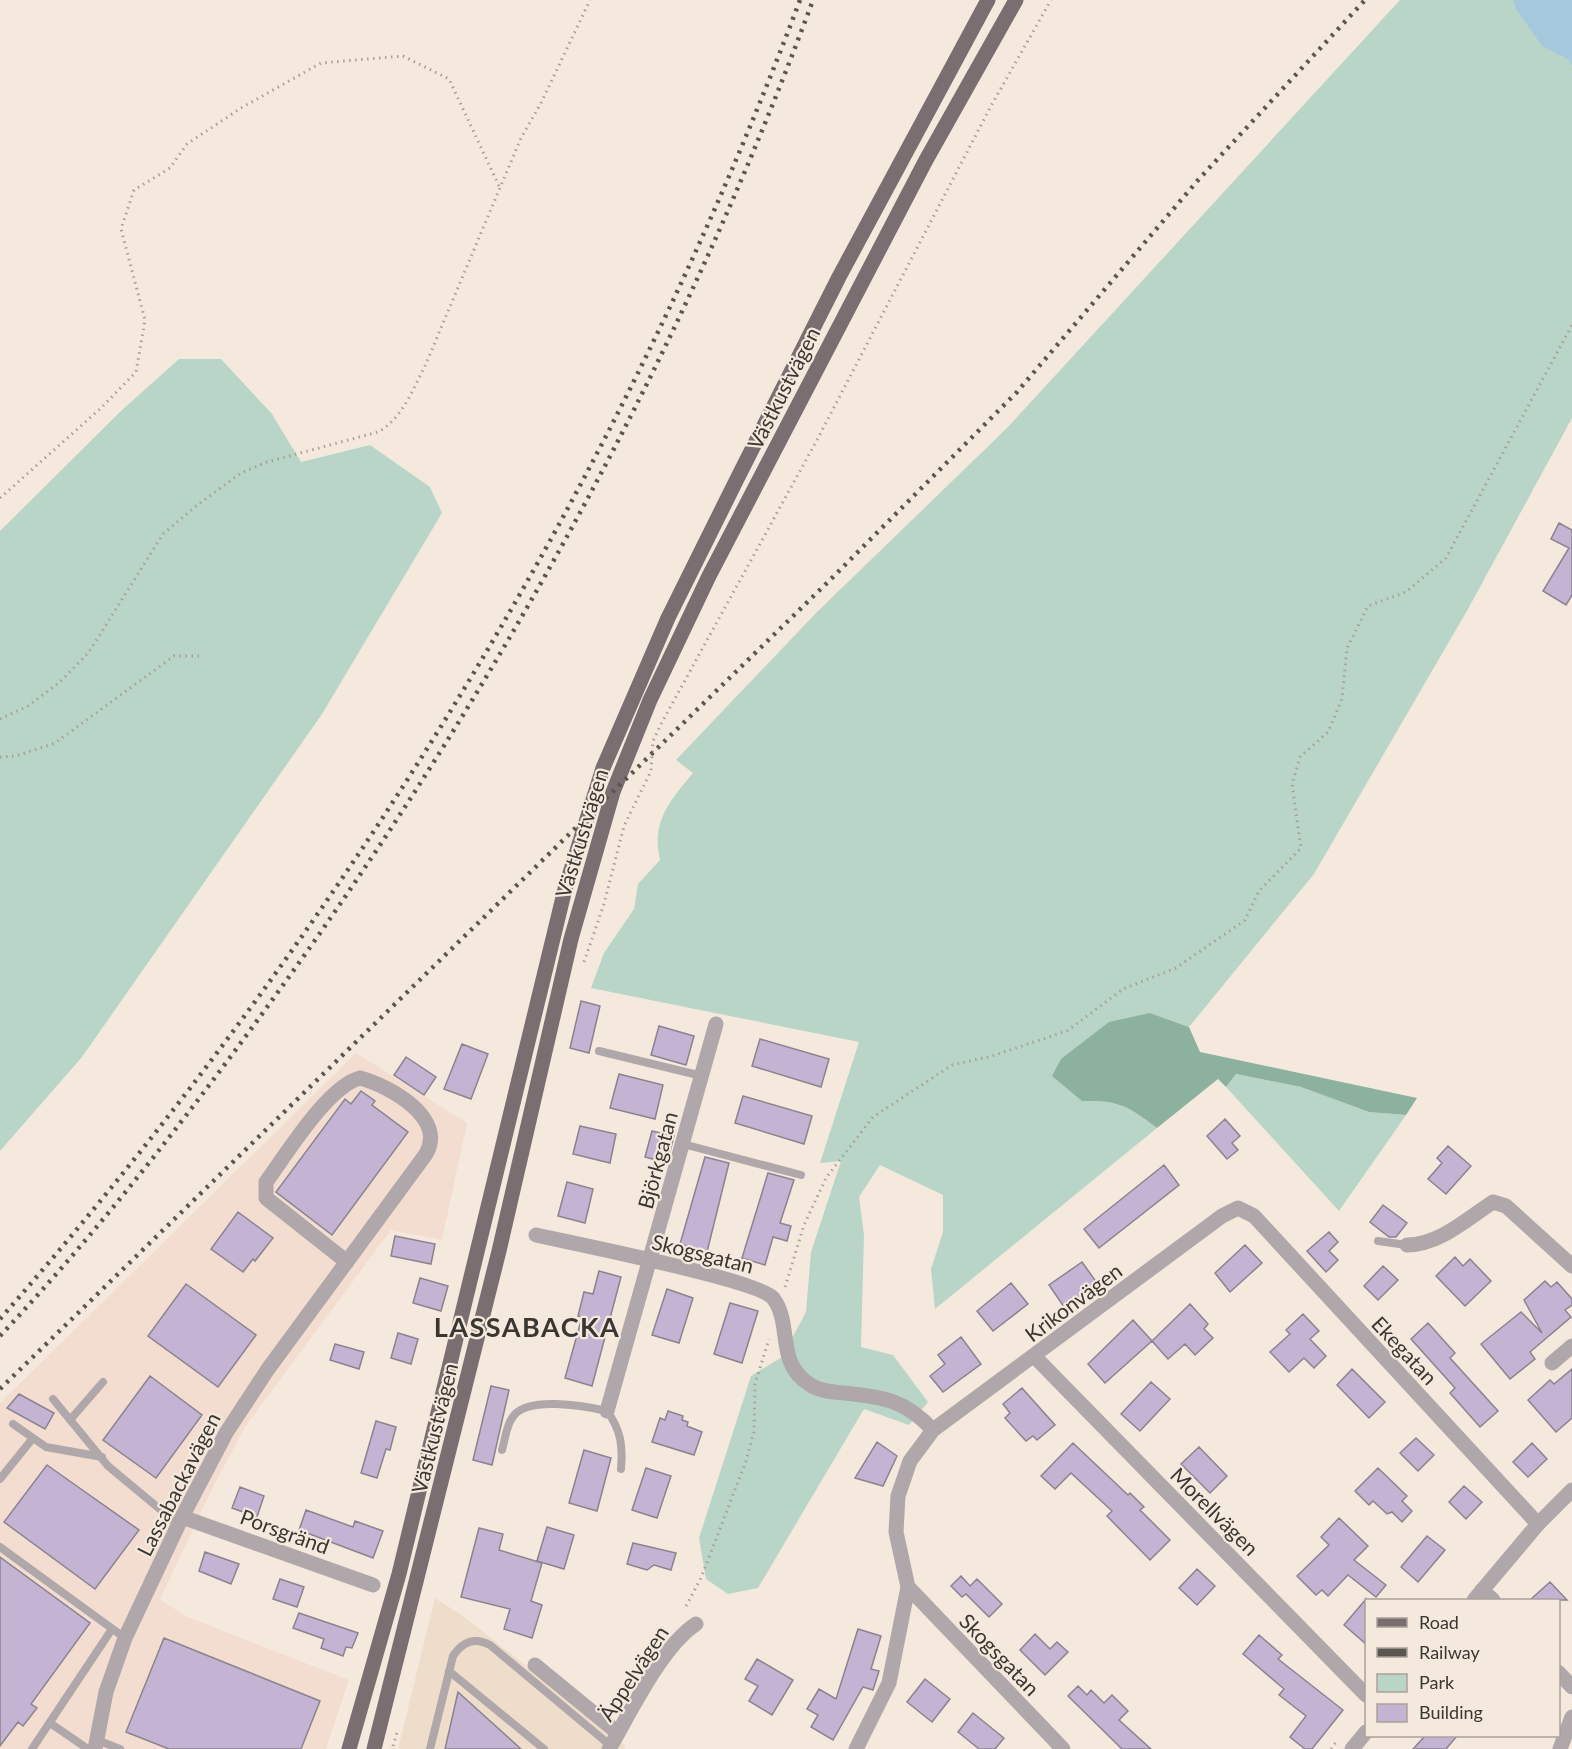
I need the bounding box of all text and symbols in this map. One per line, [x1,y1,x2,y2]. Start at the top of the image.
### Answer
street label: Västkustvägen [742,323,824,453]
street label: Västkustvägen [550,766,612,900]
street label: Björkgatan [632,1109,682,1211]
street label: Skogsgatan [650,1228,756,1278]
street label: Krikonvägen [1020,1258,1126,1346]
district label: LASSABACKA [434,1310,620,1343]
street label: Ekegatan [1367,1311,1443,1389]
street label: Västkustvägen [406,1360,462,1496]
street label: Lassabackavägen [131,1408,225,1560]
street label: Morellvägen [1166,1462,1264,1560]
street label: Porsgränd [237,1503,333,1559]
legend [1365,1599,1560,1737]
street label: Skogsgatan [955,1608,1045,1700]
text: Road [1419,1611,1459,1633]
street label: Äppelvägen [593,1621,673,1725]
text: Railway [1419,1641,1480,1663]
text: Park [1419,1671,1455,1693]
text: Building [1419,1701,1483,1723]

